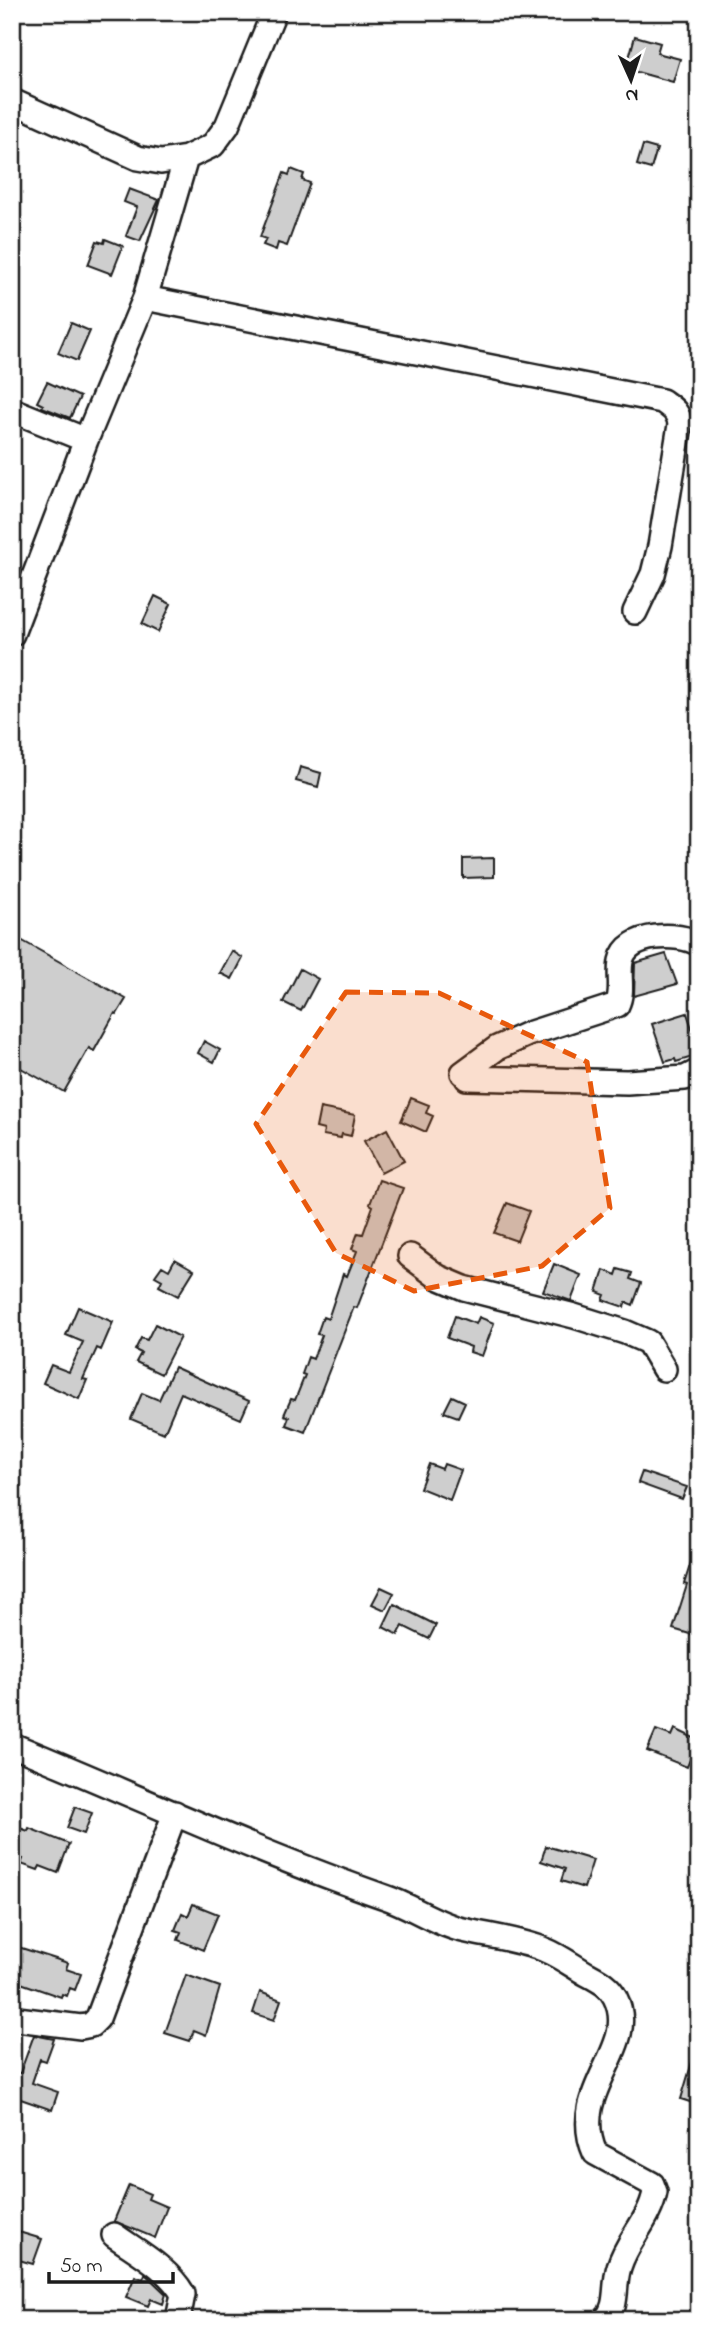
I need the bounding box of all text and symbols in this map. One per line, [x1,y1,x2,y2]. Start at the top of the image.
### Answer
north arrow [596,46,666,116]
text: N [624,81,639,108]
scale bar [49,2241,173,2285]
text: 50 m [60,2252,103,2282]

